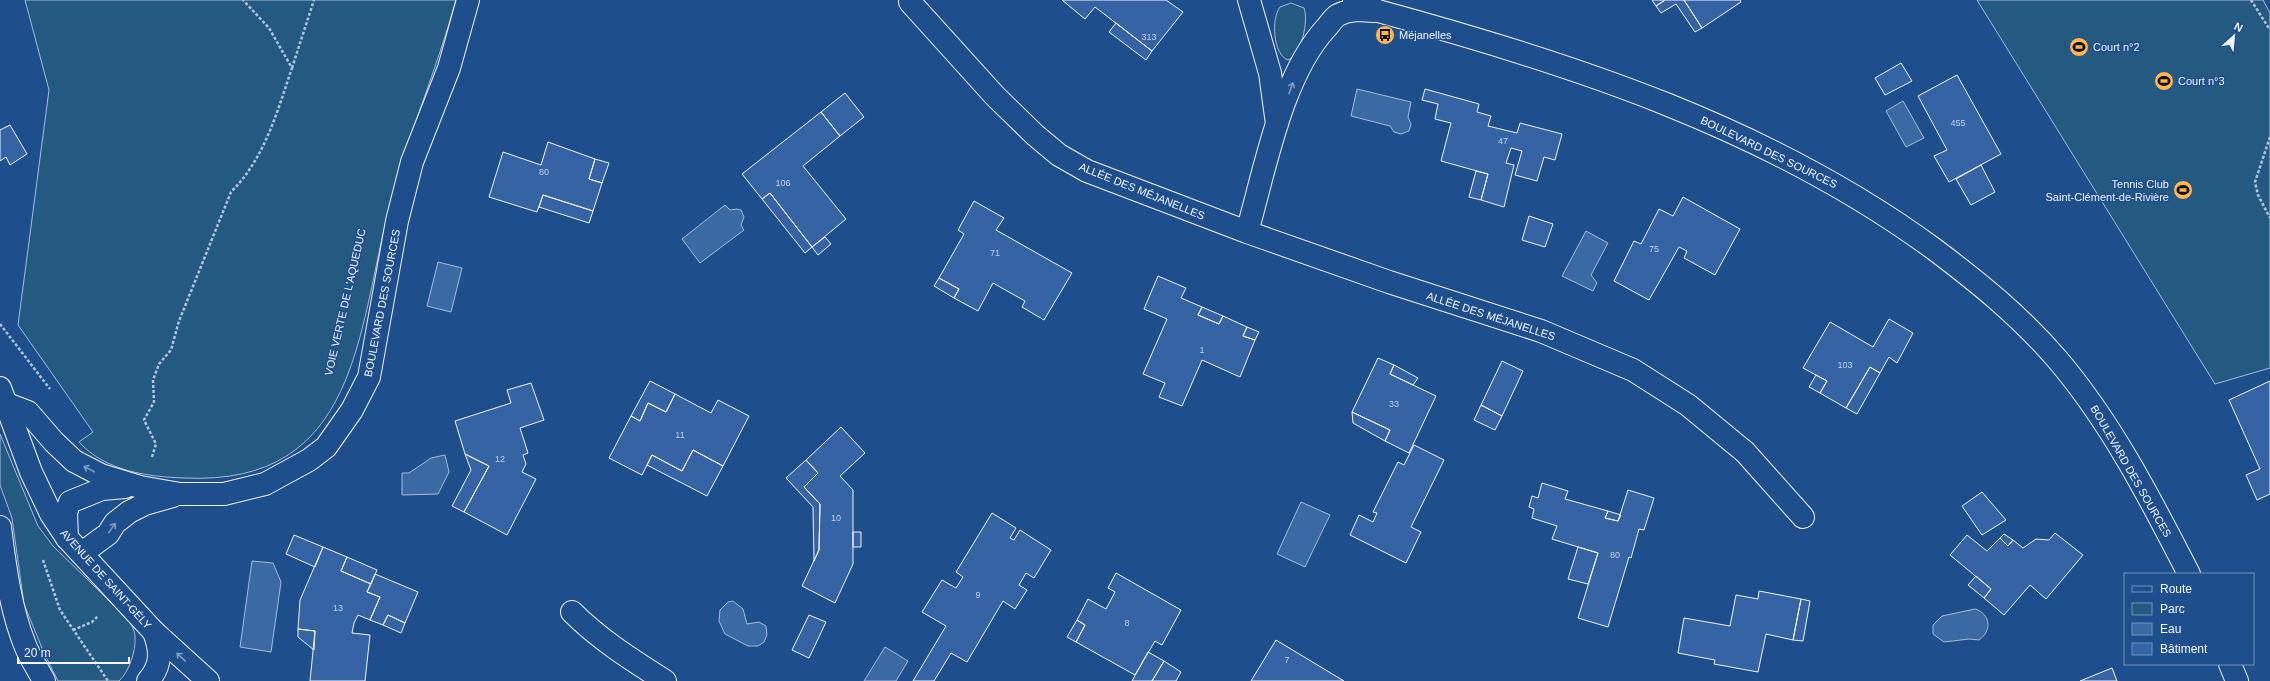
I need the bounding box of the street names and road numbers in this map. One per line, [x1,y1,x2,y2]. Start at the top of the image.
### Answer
street label: BOULEVARD DES SOURCES [1699,114,1839,190]
street label: ALLÉE DES MÉJANELLES [1077,160,1207,222]
street label: VOIE VERTE DE L'AQUEDUC [322,227,368,377]
street label: BOULEVARD DES SOURCES [362,228,402,378]
street label: ALLÉE DES MÉJANELLES [1425,290,1557,342]
street label: BOULEVARD DES SOURCES [2088,403,2174,539]
street label: AVENUE DE SAINT-GÉLY [58,527,154,632]

